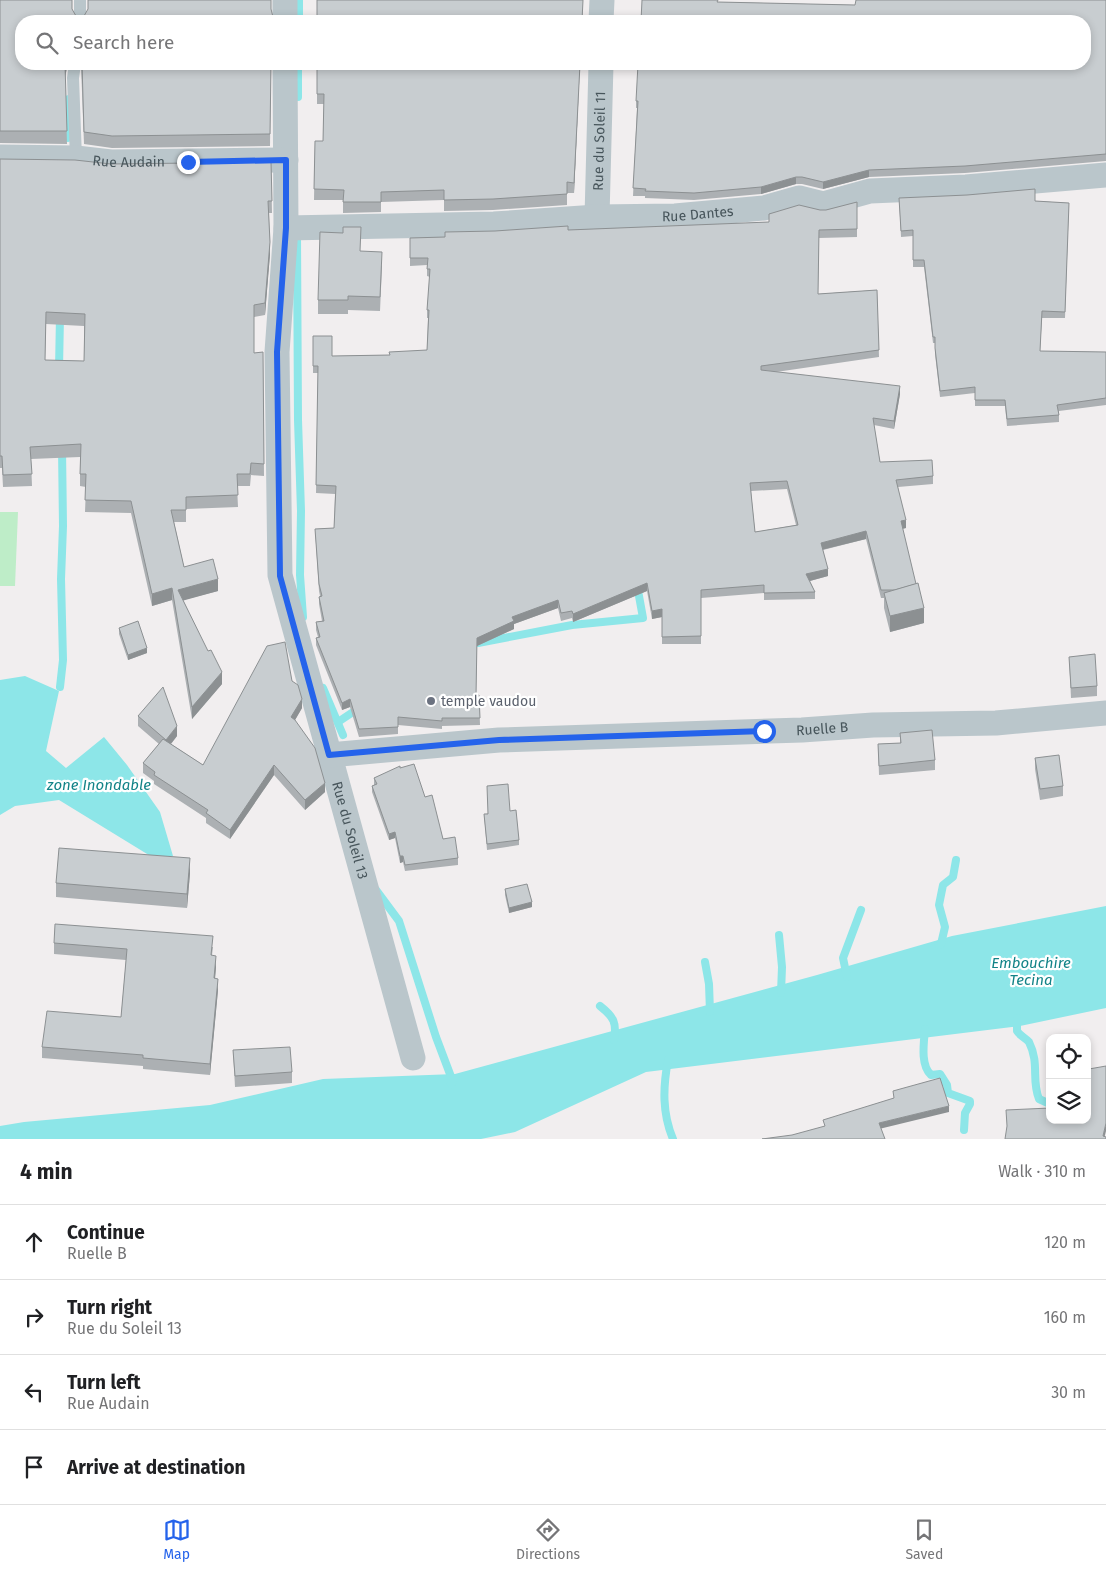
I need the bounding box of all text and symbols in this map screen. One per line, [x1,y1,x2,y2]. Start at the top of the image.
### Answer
search box [15,15,1091,70]
icon: search [33,29,61,57]
text: Search here [73,31,174,54]
street label: Rue du Soleil 11 [589,91,609,191]
street label: Rue Audain [92,151,165,171]
route end [177,151,200,174]
street label: Rue Dantes [662,202,735,225]
place label: temple vaudou [441,693,536,710]
marker: temple vaudou [425,695,437,707]
street label: Ruelle B [796,718,849,739]
route start [753,720,776,743]
water label: zone Inondable [46,776,151,794]
street label: Rue du Soleil 13 [329,779,372,881]
water label: Embouchire Tecina [991,954,1071,989]
map controls [1046,1034,1091,1124]
button: locate [1046,1034,1091,1079]
button: layers [1046,1079,1091,1124]
text: 4 min [20,1159,73,1185]
text: Walk · 310 m [998,1162,1086,1181]
text: Continue [67,1221,145,1244]
icon: ahead [20,1228,48,1256]
text: 120 m [1044,1233,1086,1252]
text: Ruelle B [67,1244,127,1263]
text: Turn right [67,1296,152,1319]
icon: right [20,1303,48,1331]
text: 160 m [1044,1308,1086,1327]
text: Rue du Soleil 13 [67,1319,182,1338]
text: Turn left [67,1371,141,1394]
icon: left [20,1378,48,1406]
text: 30 m [1051,1383,1086,1402]
text: Rue Audain [67,1394,150,1413]
icon: arrive [20,1453,48,1481]
text: Arrive at destination [67,1456,246,1479]
tab: Map [163,1516,191,1563]
tab: Directions [516,1516,580,1563]
tab: Saved [905,1516,943,1563]

